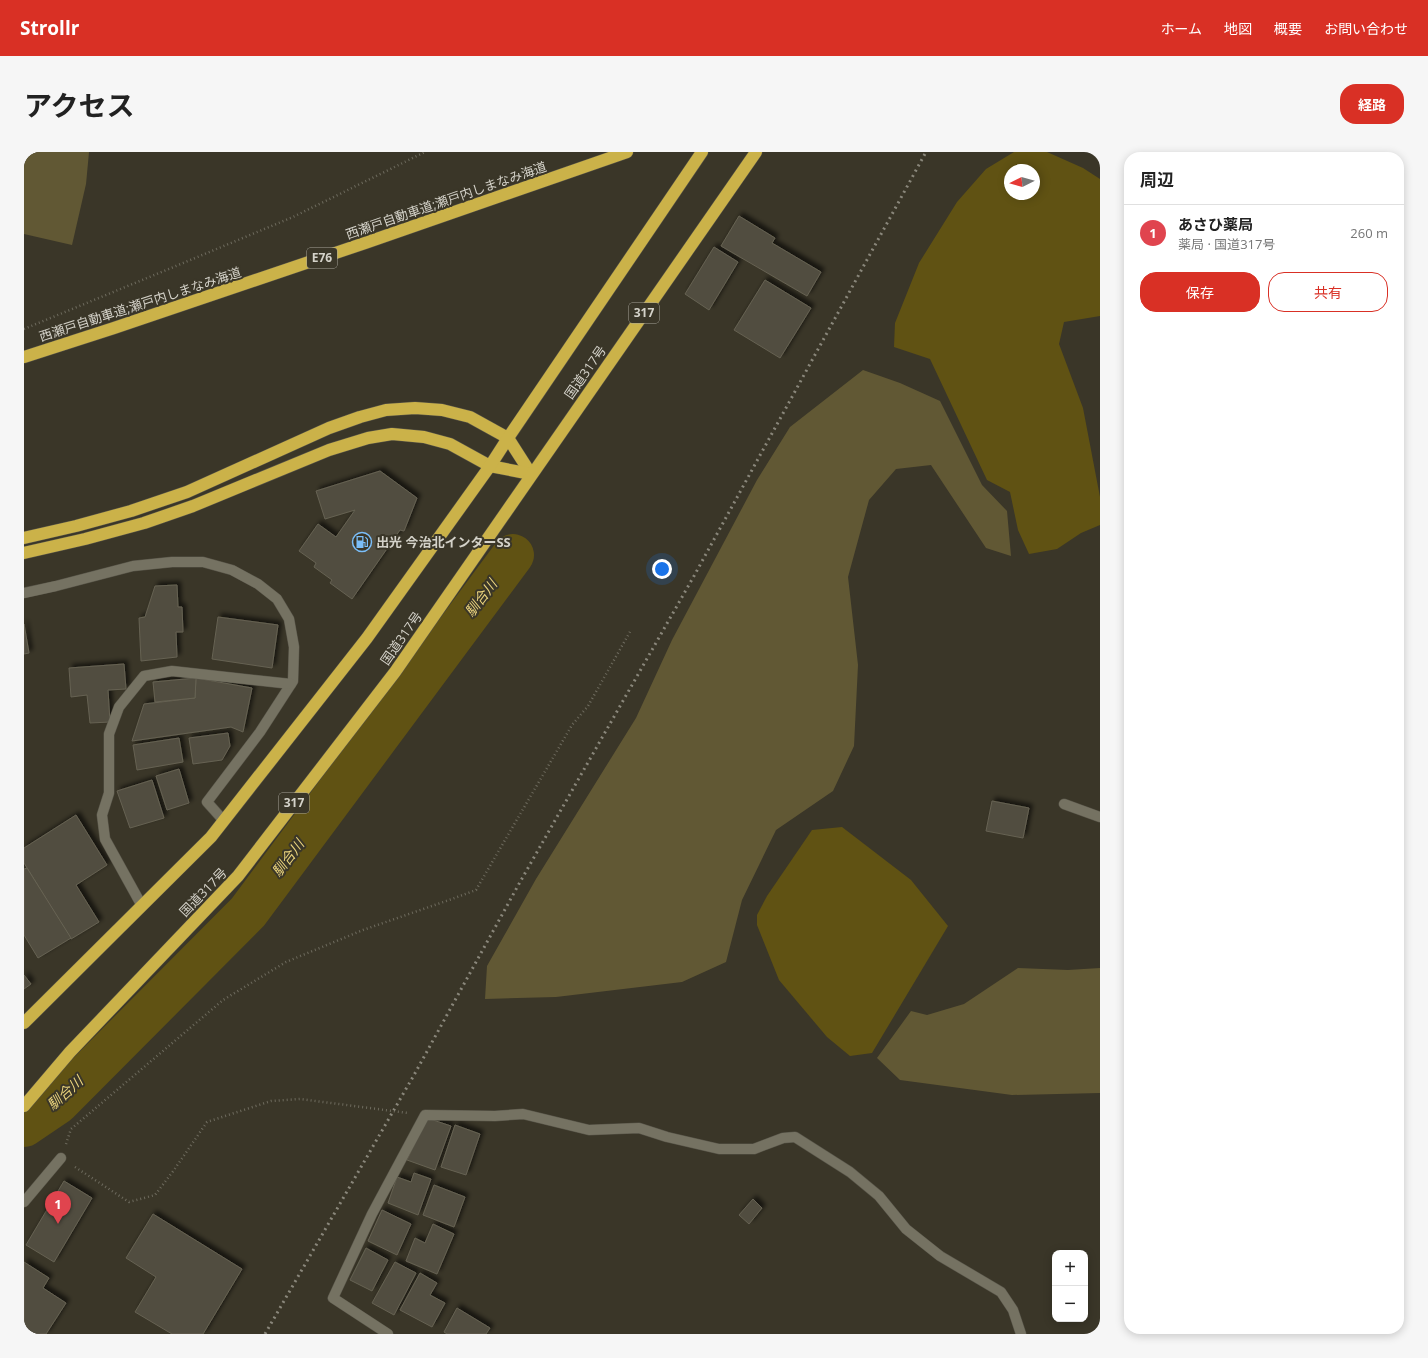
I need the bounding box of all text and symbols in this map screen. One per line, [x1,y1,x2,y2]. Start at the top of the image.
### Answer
text: Strollr [20,15,79,41]
text: ホーム [1160,19,1202,38]
text: 地図 [1224,19,1252,38]
text: 概要 [1274,19,1302,38]
text: お問い合わせ [1324,19,1408,38]
button: 経路 [1340,84,1404,124]
text: アクセス [24,86,135,124]
street label: 西瀬戸自動車道;瀬戸内しまなみ海道 [343,157,549,243]
north arrow [1004,164,1040,200]
text: 周辺 [1140,168,1174,191]
text: あさひ薬局 [1178,214,1253,234]
text: 1 [1149,224,1157,242]
text: 260 m [1350,224,1388,242]
text: 薬局 · 国道317号 [1178,235,1275,253]
road number: E76 [307,248,337,268]
street label: 西瀬戸自動車道;瀬戸内しまなみ海道 [37,263,243,345]
button: 保存 [1140,272,1260,312]
button: 共有 [1268,272,1388,312]
road number: 317 [629,303,659,323]
street label: 国道317号 [560,342,610,402]
fuel station icon: 出光 今治北インターSS [351,531,373,553]
place label: 出光 今治北インターSS [376,533,511,551]
your location [652,559,672,579]
water label: 馴合川 [460,574,502,620]
street label: 国道317号 [376,608,426,668]
road number: 317 [279,793,309,813]
water label: 馴合川 [267,834,309,880]
street label: 国道317号 [175,864,231,920]
water label: 馴合川 [43,1070,88,1114]
pin: 1 [45,1191,71,1224]
map controls [1052,1250,1088,1322]
button: + [1052,1250,1088,1286]
button: − [1052,1286,1088,1322]

